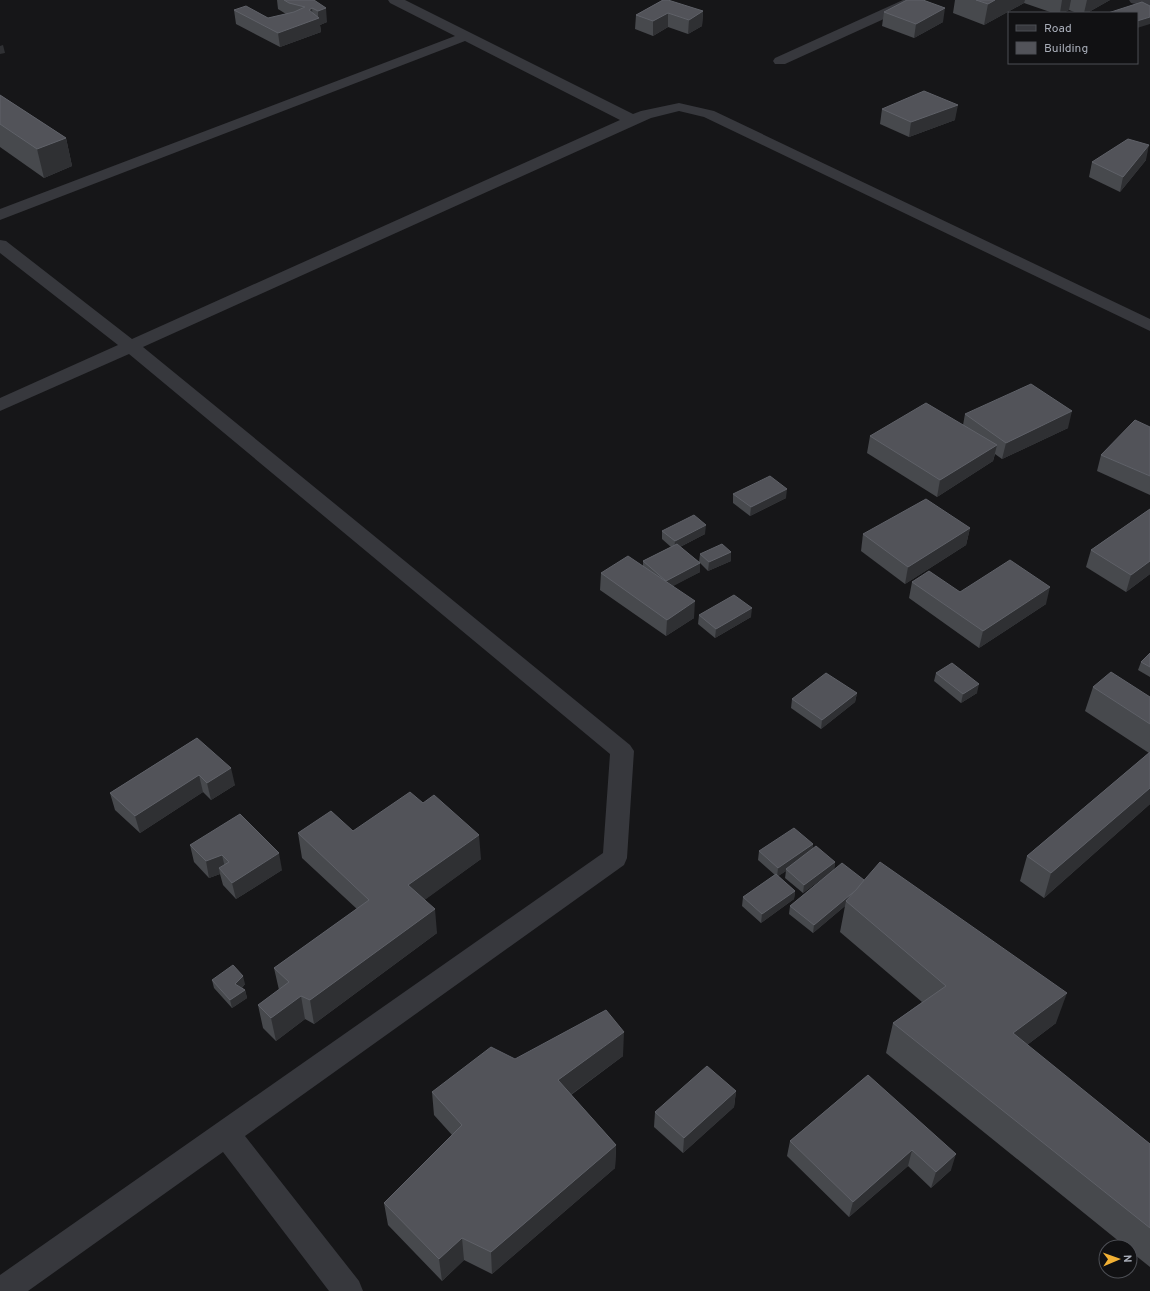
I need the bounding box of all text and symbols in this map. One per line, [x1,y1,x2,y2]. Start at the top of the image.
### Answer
legend [1008,12,1138,64]
text: Road [1044,21,1072,37]
text: Building [1044,41,1088,57]
north arrow [1098,1239,1138,1279]
text: N [1120,1254,1134,1263]

